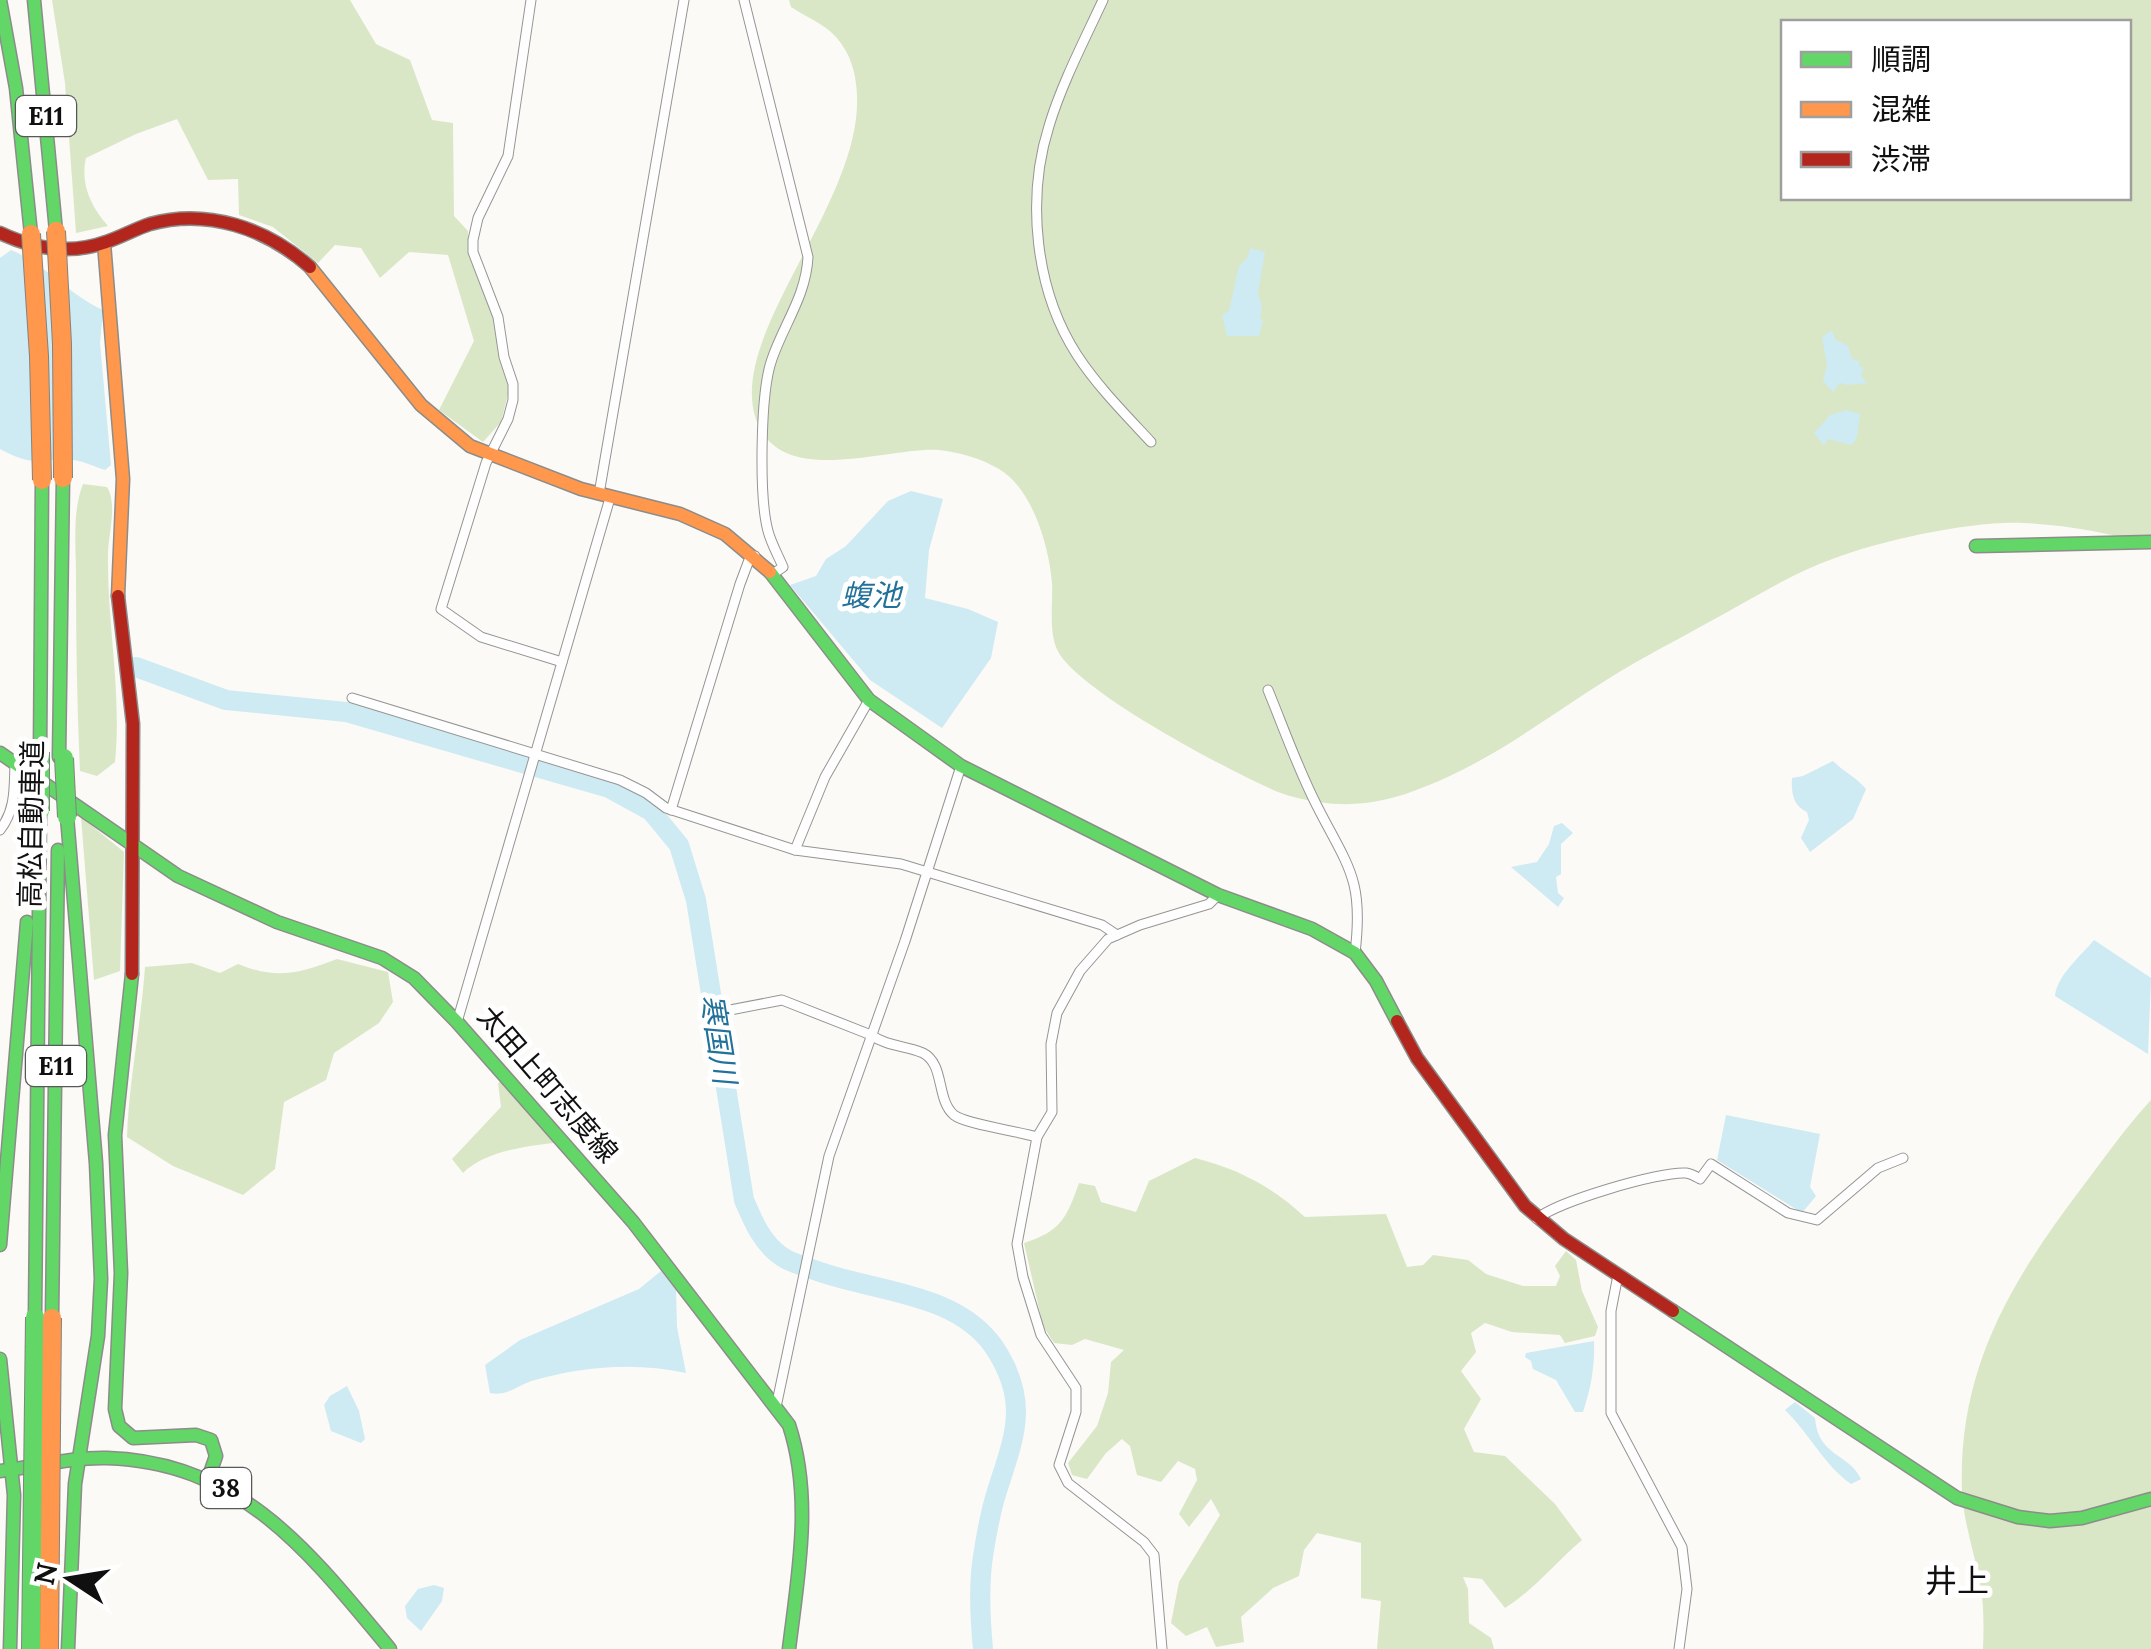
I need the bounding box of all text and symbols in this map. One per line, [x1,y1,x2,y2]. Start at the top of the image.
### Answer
legend [1781,20,2131,200]
text: 順調 [1871,40,1931,78]
text: 混雑 [1871,90,1931,128]
road number: E11 [16,96,76,136]
text: 渋滞 [1871,140,1931,178]
water label: 蝮池 [841,576,904,614]
street label: 高松自動車道 [12,740,50,908]
water label: 寒国川 [693,991,745,1089]
street label: 太田上町志度線 [470,998,626,1170]
road number: E11 [26,1046,86,1086]
road number: 38 [201,1468,251,1508]
north arrow [20,1529,120,1629]
text: N [26,1559,65,1588]
district label: 井上 [1925,1560,1989,1601]

